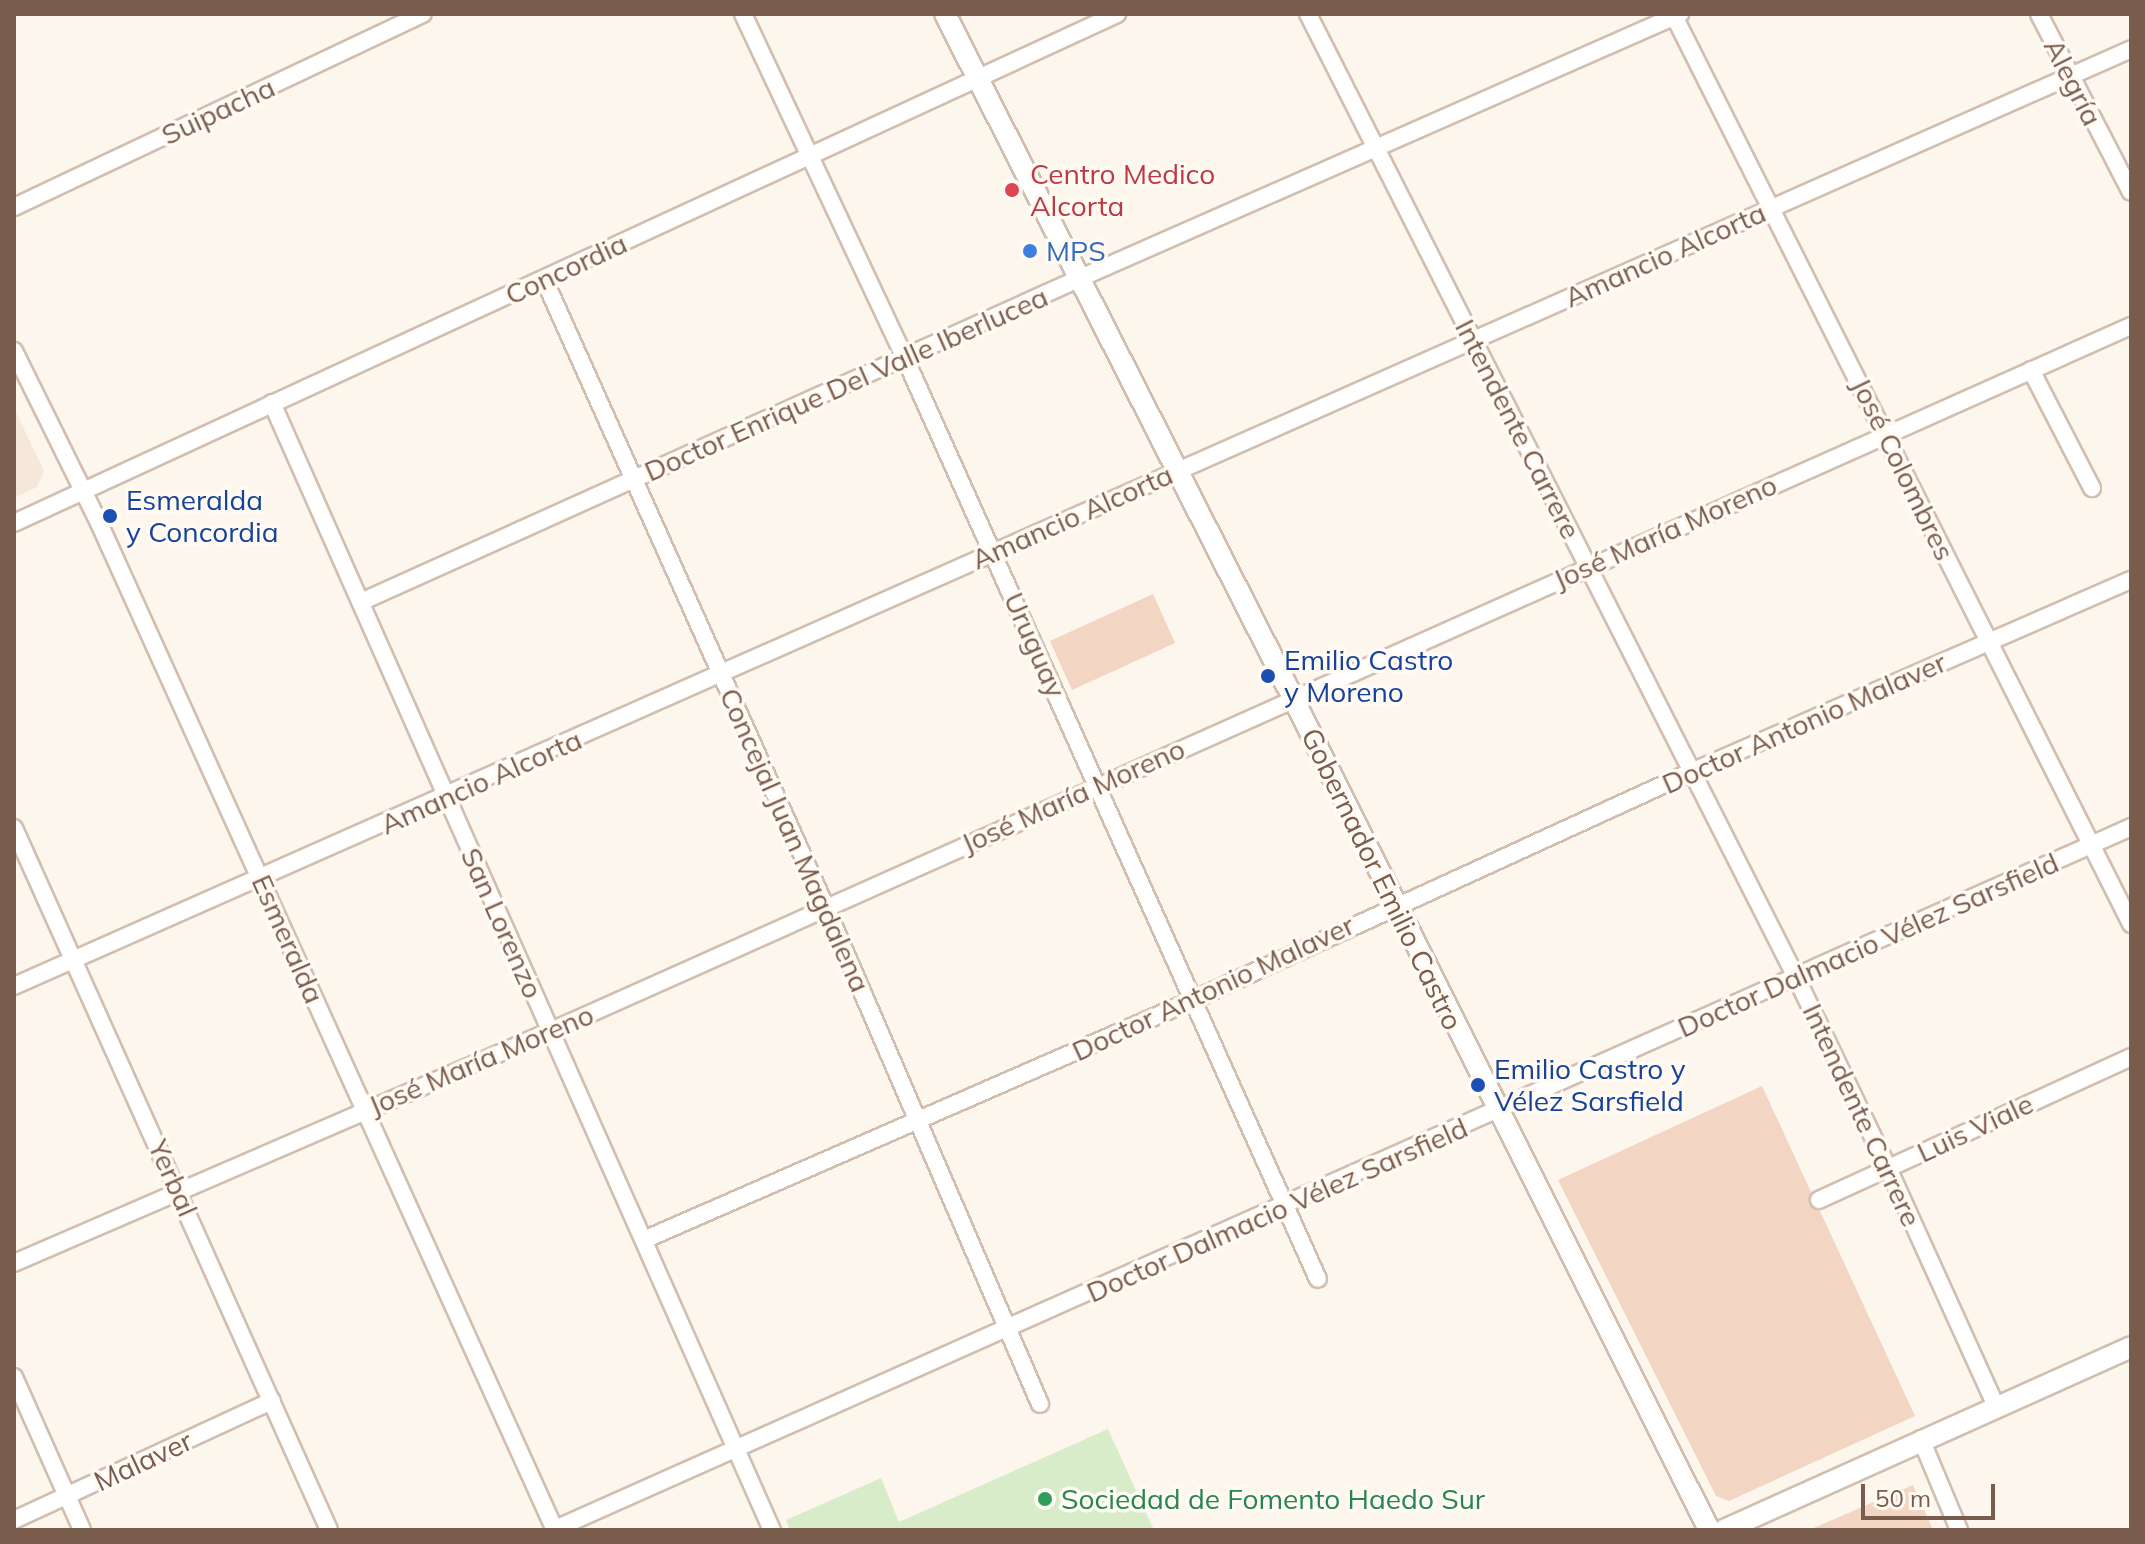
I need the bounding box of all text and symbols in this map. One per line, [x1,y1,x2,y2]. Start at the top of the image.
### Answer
street label: Alegría [2037,33,2109,131]
street label: Suipacha [156,70,280,152]
place label: Centro Medico Alcorta [1030,157,1215,223]
marker: Centro Medico Alcorta [1001,179,1023,201]
street label: Amancio Alcorta [1559,196,1771,314]
street label: Concordia [500,226,632,312]
place label: MPS [1046,234,1106,268]
marker: MPS [1021,242,1039,260]
street label: Doctor Enrique Del Valle Iberlucea [639,280,1053,488]
street label: Intendente Carrere [1448,314,1588,544]
street label: José Colombres [1844,372,1962,566]
street label: Amancio Alcorta [966,458,1178,576]
street label: José María Moreno [1548,468,1782,596]
place label: Esmeralda y Concordia [126,483,279,549]
marker: Esmeralda y Concordia [101,507,119,525]
street label: Uruguay [997,587,1073,703]
place label: Emilio Castro y Moreno [1284,643,1453,709]
street label: Doctor Antonio Malaver [1657,645,1951,801]
marker: Emilio Castro y Moreno [1259,667,1277,685]
street label: Concejal Juan Magdalena [713,683,877,997]
street label: Amancio Alcorta [375,723,587,841]
street label: Gobernador Emilio Castro [1294,723,1470,1035]
street label: José María Moreno [956,732,1190,860]
street label: San Lorenzo [454,843,550,1003]
street label: Doctor Dalmacio Vélez Sarsfield [1672,846,2064,1044]
street label: Esmeralda [245,870,331,1008]
street label: Doctor Antonio Malaver [1067,908,1359,1068]
street label: José María Moreno [364,997,598,1123]
street label: Intendente Carrere [1796,998,1928,1232]
place label: Emilio Castro y Vélez Sarsfield [1494,1052,1686,1118]
marker: Emilio Castro y Vélez Sarsfield [1469,1076,1487,1094]
street label: Luis Viale [1912,1087,2038,1169]
street label: Doctor Dalmacio Vélez Sarsfield [1081,1111,1473,1309]
street label: Yerbal [141,1134,205,1222]
street label: Malaver [89,1424,197,1498]
scale bar [1865,1468,1999,1518]
place label: Sociedad de Fomento Haedo Sur [1061,1482,1485,1516]
text: 50 m [1875,1483,1931,1513]
marker: Sociedad de Fomento Haedo Sur [1036,1490,1054,1508]

